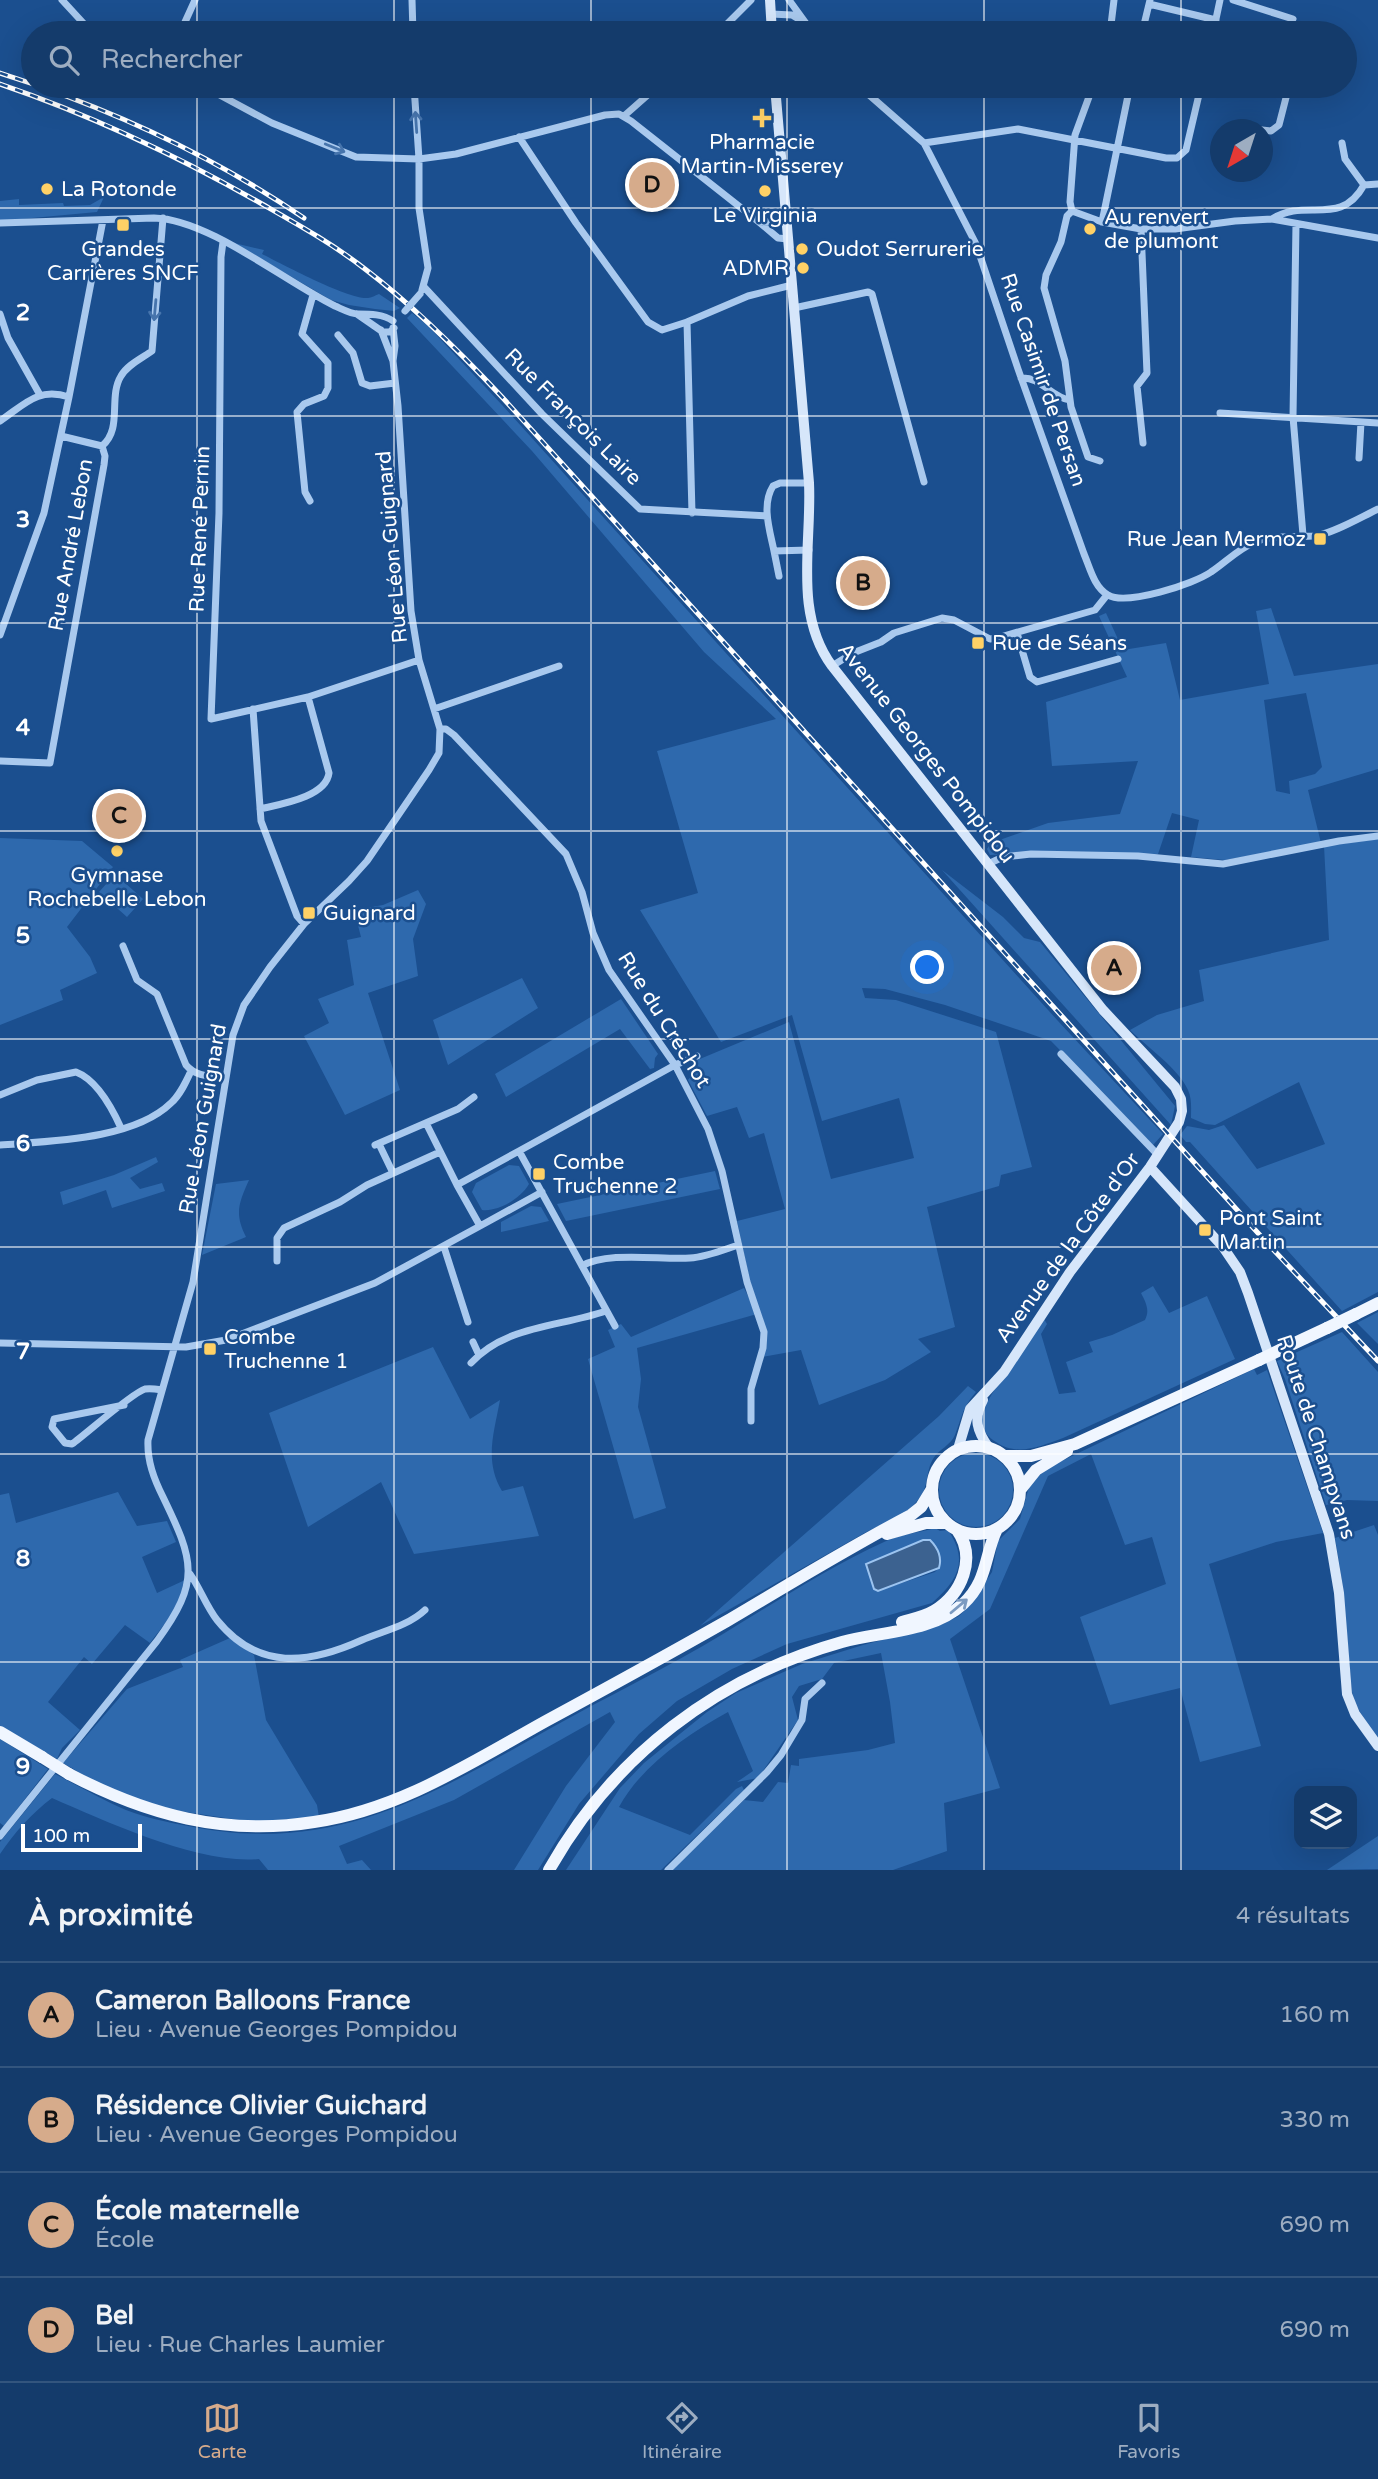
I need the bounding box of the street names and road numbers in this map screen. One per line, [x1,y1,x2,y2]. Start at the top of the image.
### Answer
street label: Rue Casimir de Persan [995,270,1091,490]
street label: Rue François Laire [499,343,647,491]
street label: Rue René Pernin [185,445,215,613]
street label: Rue Léon Guignard [371,450,413,644]
street label: Rue André Lebon [44,457,98,633]
street label: Avenue Georges Pompidou [832,638,1020,868]
street label: Rue du Créchot [612,948,716,1092]
street label: Rue Léon Guignard [174,1022,232,1216]
street label: Avenue de la Côte d'Or [991,1148,1145,1348]
street label: Route de Champvans [1271,1332,1361,1542]

